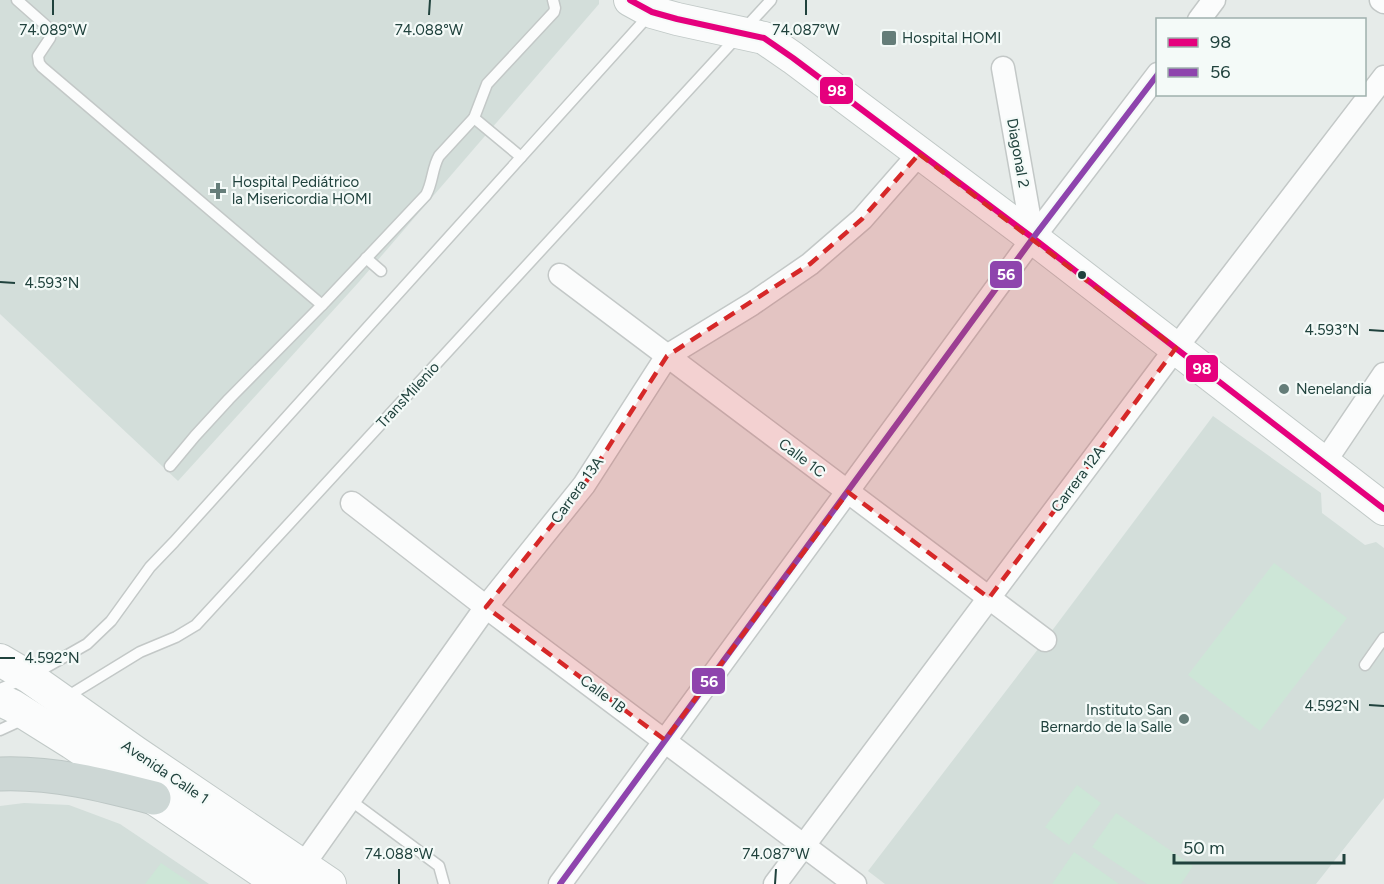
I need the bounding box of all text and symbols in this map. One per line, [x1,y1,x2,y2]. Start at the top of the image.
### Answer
legend [1156,18,1366,96]
text: 74.089°W [19,21,87,39]
text: 74.088°W [395,21,464,39]
text: 74.087°W [772,21,840,39]
marker: Hospital HOMI [880,29,898,47]
place label: Hospital HOMI [902,29,1001,47]
text: 98 [1210,31,1231,53]
text: 56 [1210,61,1231,83]
line badge: 98 [819,76,854,105]
text: 98 [827,81,847,100]
street label: Diagonal 2 [1003,117,1033,189]
place label: Hospital Pediátrico la Misericordia HOMI [232,173,372,208]
marker: Hospital Pediátrico la Misericordia HOMI [209,182,227,200]
line badge: 56 [989,260,1023,289]
text: 56 [997,265,1015,284]
unlabelled marker [1076,269,1088,281]
text: 4.593°N [25,274,79,292]
text: 4.593°N [1305,321,1359,339]
line badge: 98 [1185,354,1219,383]
street label: TransMilenio [373,358,443,432]
text: 98 [1192,359,1212,378]
place label: Nenelandia [1296,380,1372,398]
marker: Nenelandia [1277,382,1291,396]
street label: Calle 1C [775,435,829,482]
street label: Carrera 12A [1047,442,1109,516]
street label: Carrera 13A [547,453,607,527]
text: 4.592°N [24,649,80,667]
line badge: 56 [691,667,726,695]
street label: Calle 1B [577,671,629,717]
text: 56 [700,672,718,691]
text: 4.592°N [1304,697,1360,715]
place label: Instituto San Bernardo de la Salle [1040,701,1172,736]
marker: Instituto San Bernardo de la Salle [1177,712,1191,726]
street label: Avenida Calle 1 [118,736,212,808]
scale bar [1174,827,1344,865]
text: 50 m [1183,837,1225,859]
text: 74.088°W [365,845,434,863]
text: 74.087°W [742,845,810,863]

